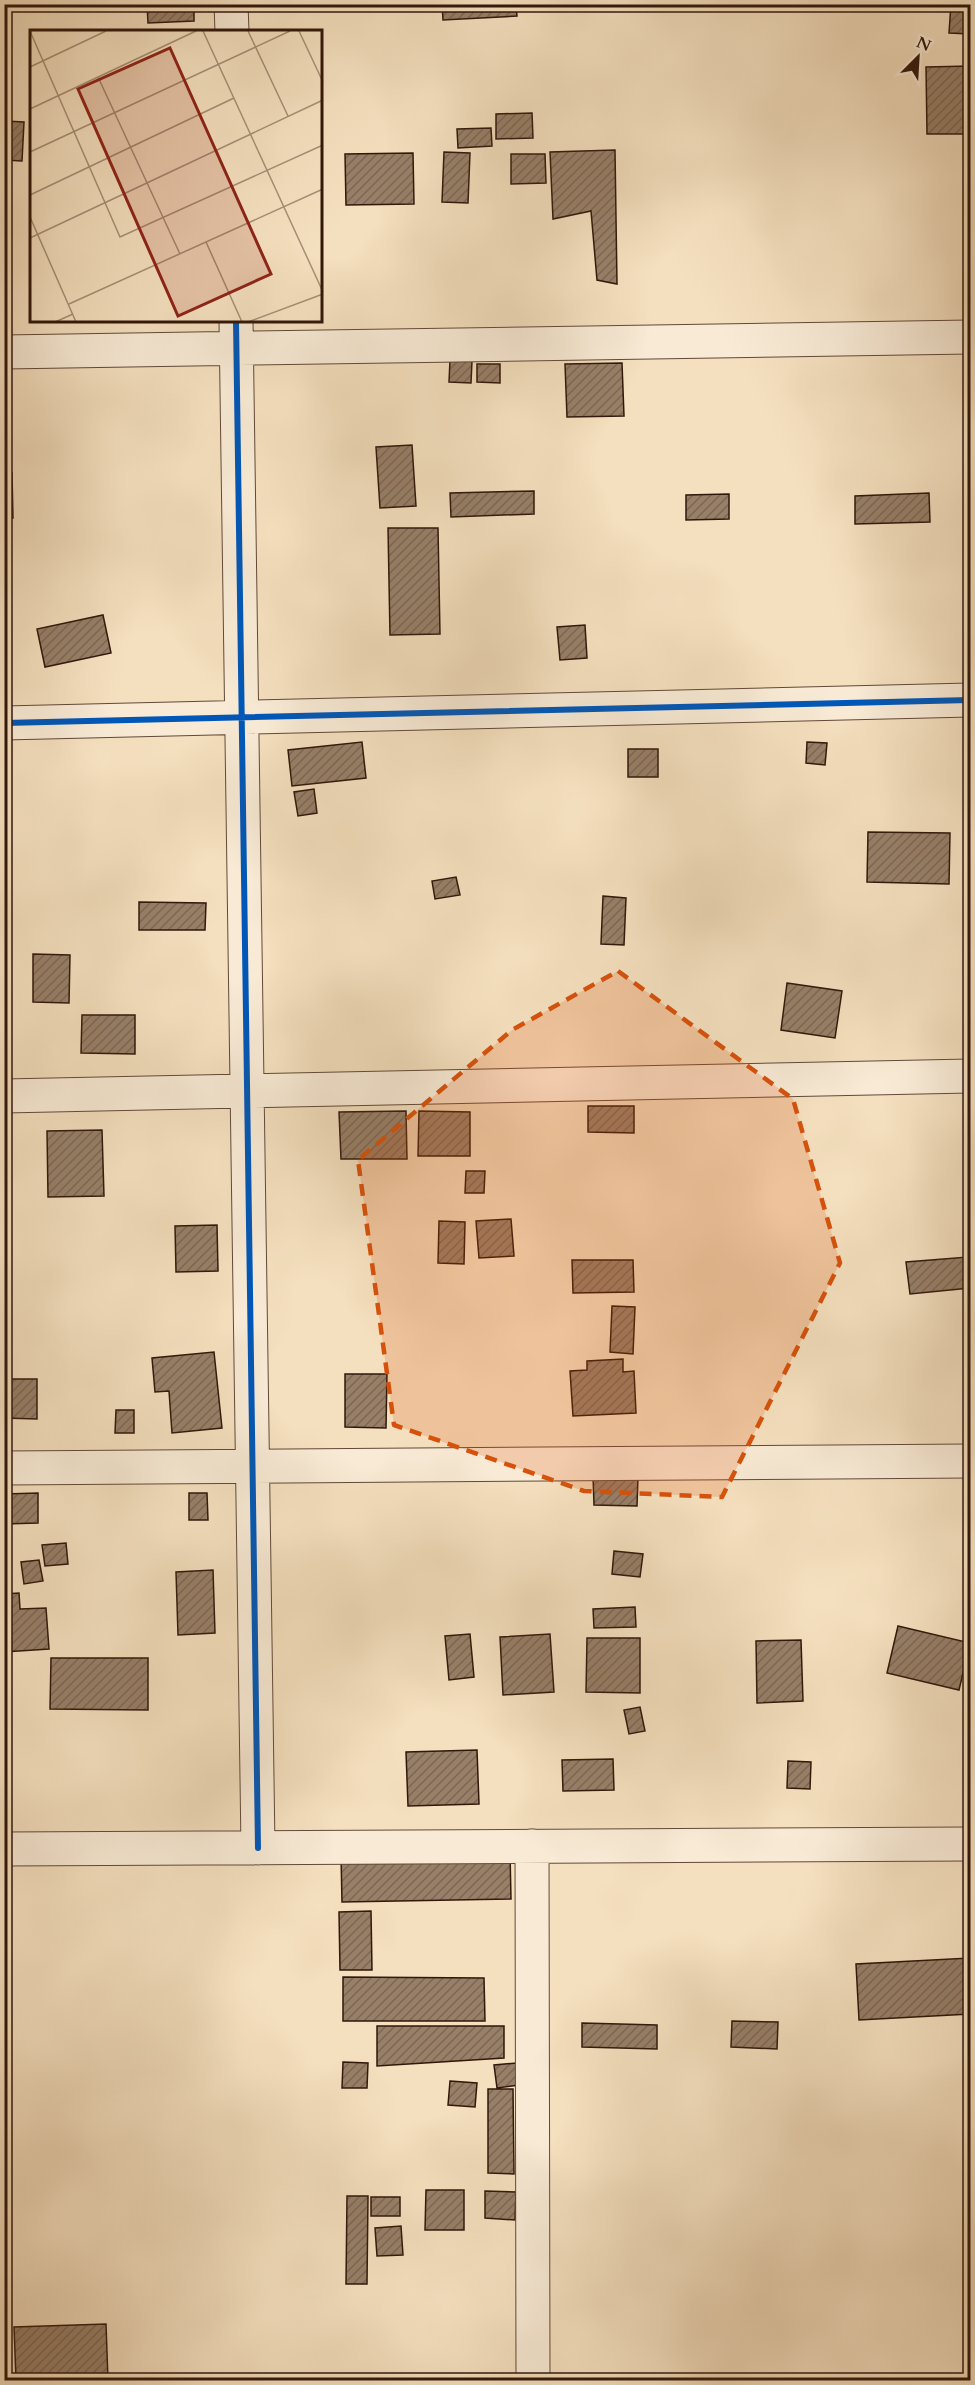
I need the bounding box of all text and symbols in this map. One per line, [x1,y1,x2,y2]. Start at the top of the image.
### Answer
north arrow [888,27,948,87]
inset map [30,30,322,322]
text: N [913,31,935,57]

